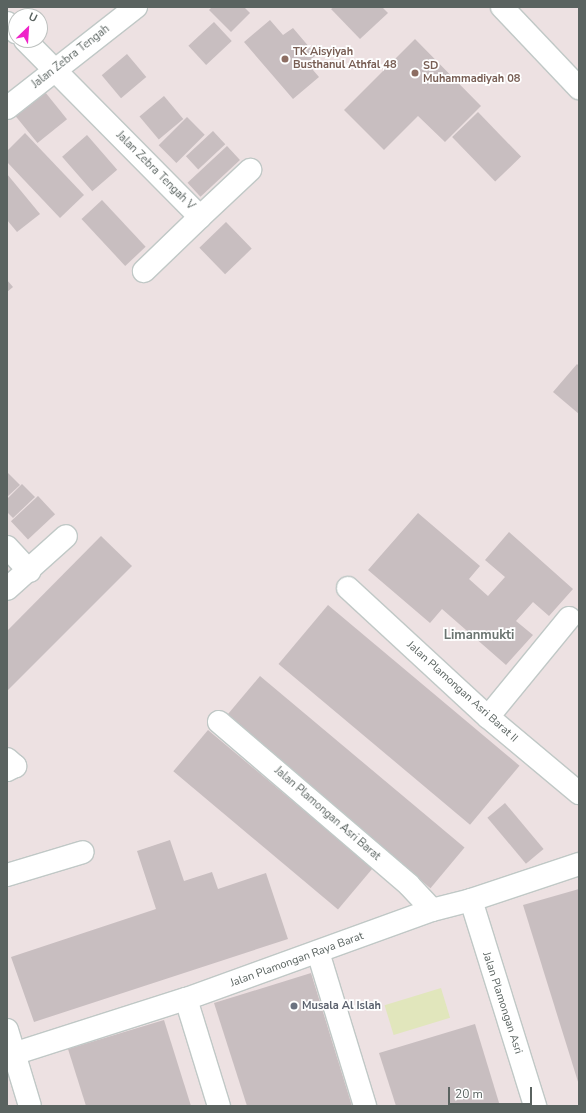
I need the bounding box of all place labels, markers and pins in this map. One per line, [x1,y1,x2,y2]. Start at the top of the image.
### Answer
place label: TK Aisyiyah Busthanul Athfal 48 [293,46,397,72]
marker: TK Aisyiyah Busthanul Athfal 48 [280,54,290,64]
place label: SD Muhammadiyah 08 [423,60,520,86]
marker: SD Muhammadiyah 08 [410,68,420,78]
place label: Musala Al Islah [302,999,381,1013]
marker: Musala Al Islah [289,1001,299,1011]

